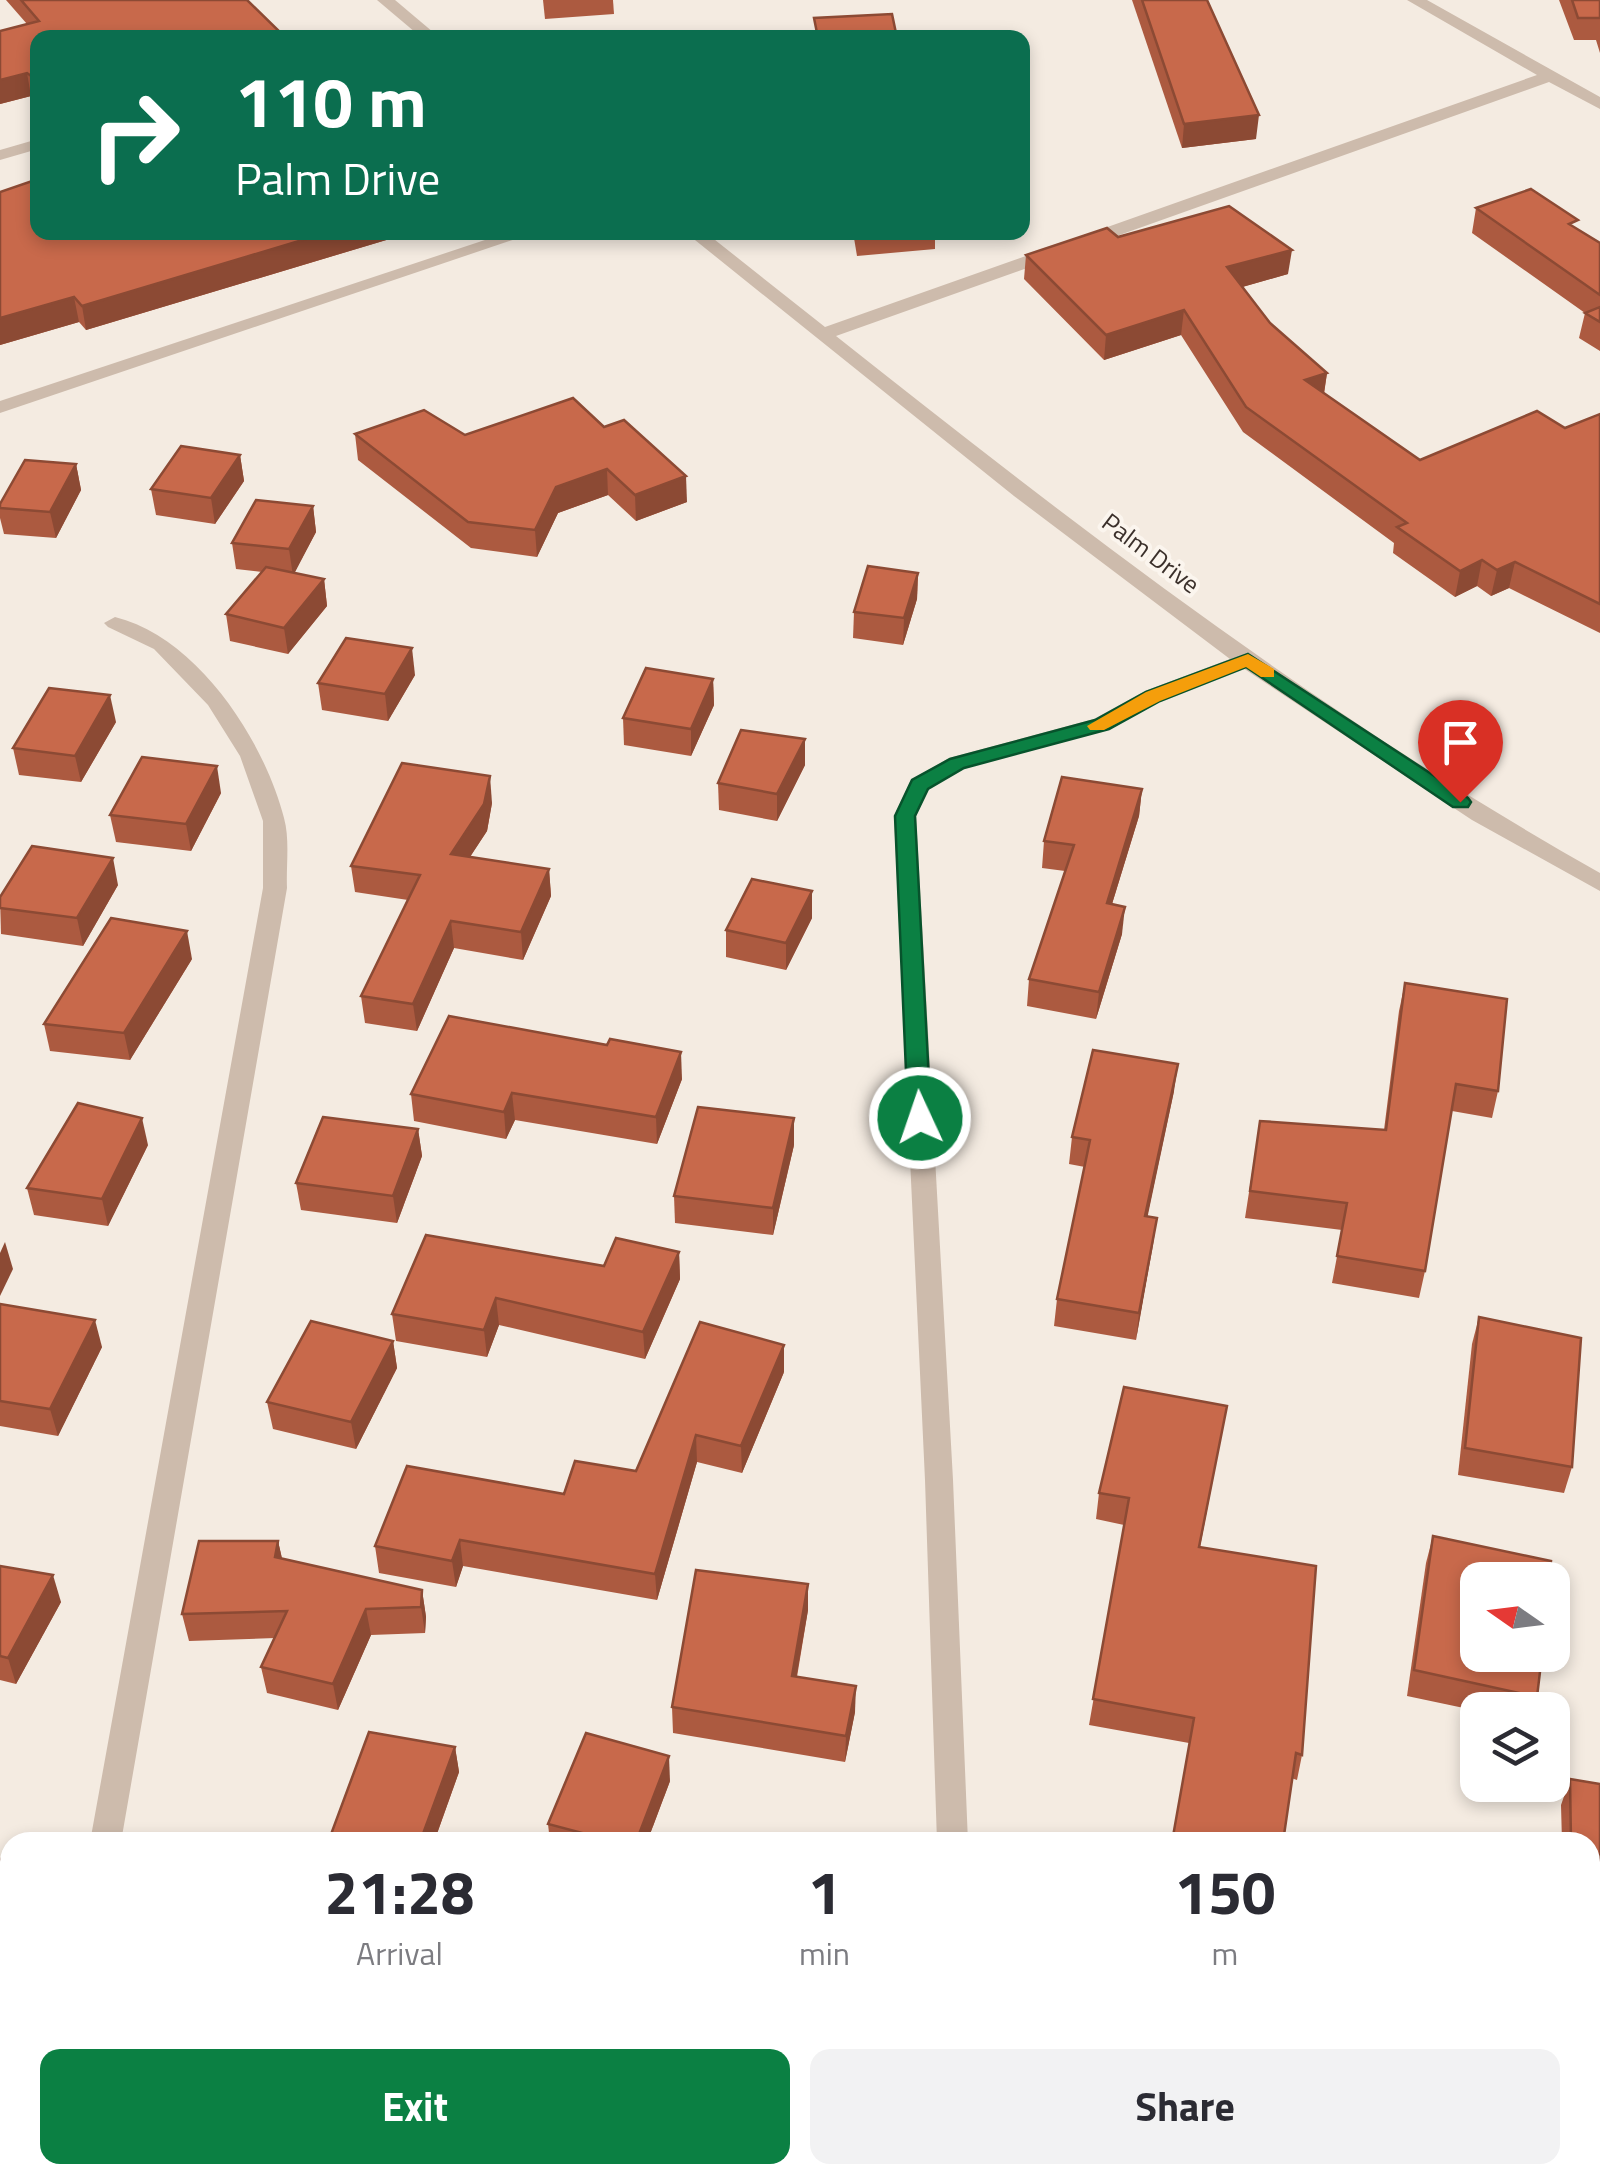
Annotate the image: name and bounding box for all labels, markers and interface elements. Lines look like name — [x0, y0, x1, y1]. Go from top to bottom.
text: 110 m — [235, 48, 427, 154]
icon: right — [70, 70, 200, 200]
text: Palm Drive — [235, 144, 440, 212]
street label: Palm Drive — [1094, 503, 1208, 603]
pin — [1418, 700, 1503, 803]
icon: arrive — [1433, 715, 1488, 770]
position arrow — [868, 1066, 972, 1170]
north arrow — [1460, 1562, 1570, 1672]
map controls — [1460, 1562, 1570, 1802]
button: layers — [1460, 1692, 1570, 1802]
text: 21:28 — [325, 1846, 474, 1937]
text: 1 — [808, 1846, 841, 1937]
text: 150 — [1175, 1846, 1275, 1937]
text: Arrival — [356, 1929, 443, 1977]
text: min — [799, 1929, 850, 1977]
text: m — [1212, 1929, 1238, 1977]
button: Exit — [40, 2049, 790, 2164]
button: Share — [810, 2049, 1560, 2164]

